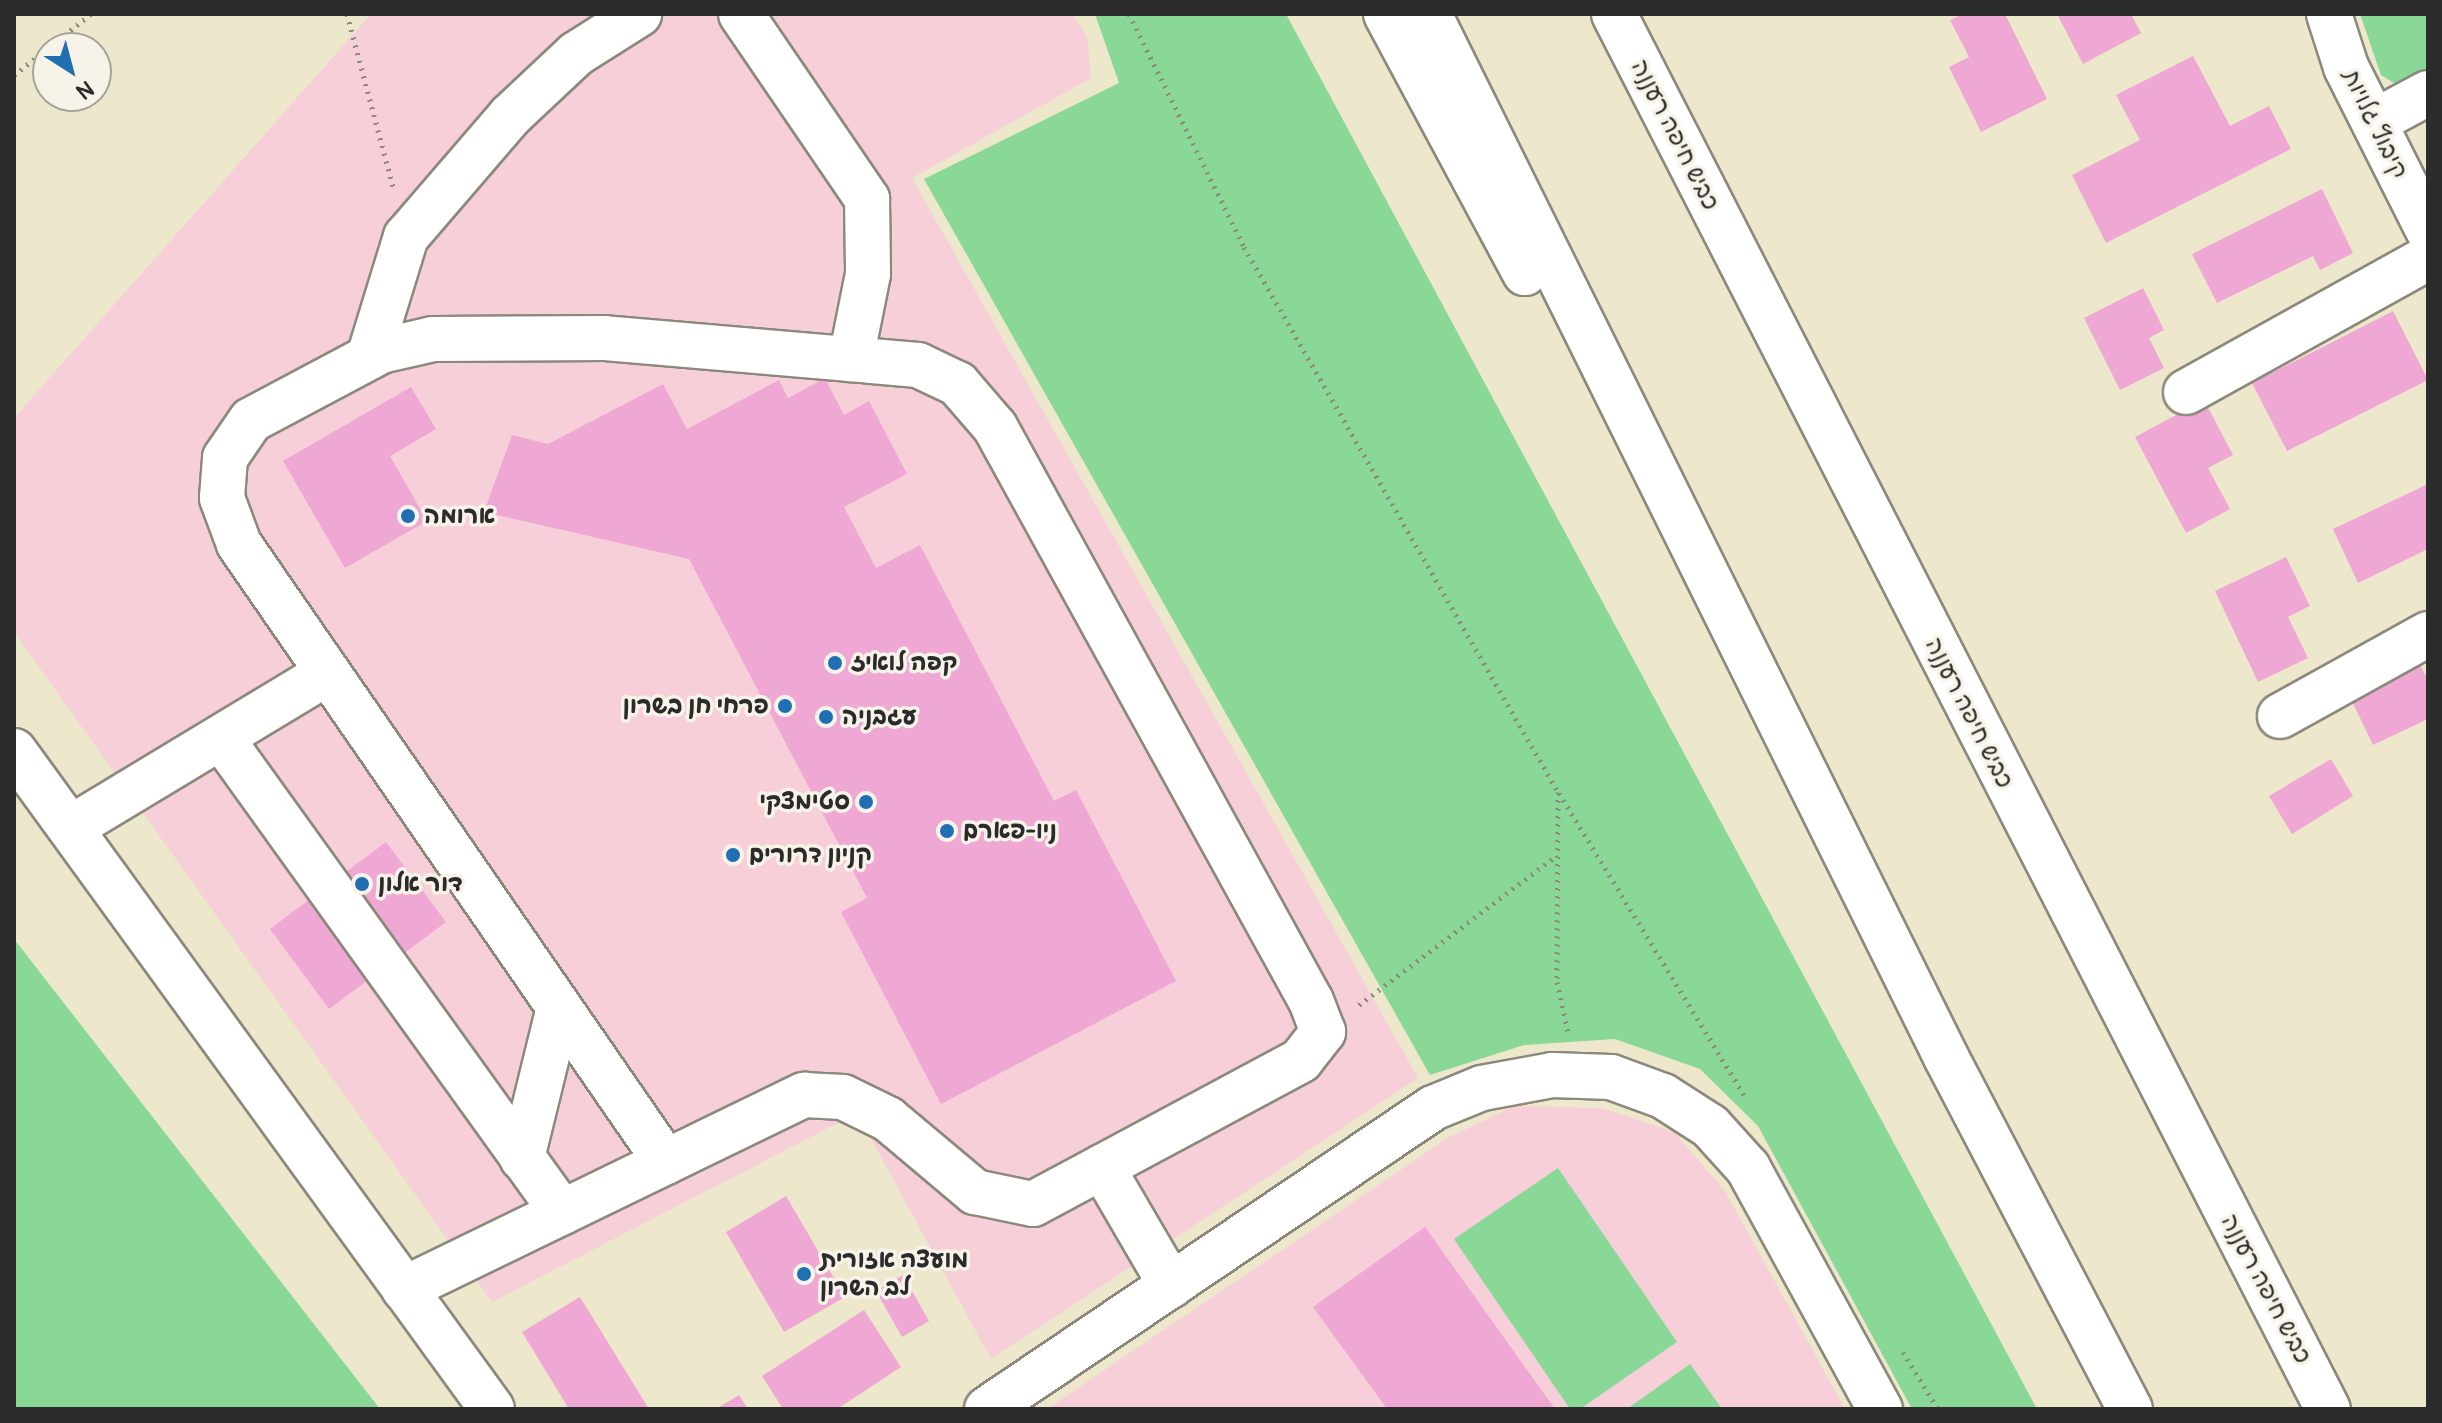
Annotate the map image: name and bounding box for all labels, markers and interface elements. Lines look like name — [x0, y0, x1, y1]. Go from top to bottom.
north arrow — [32, 32, 112, 112]
street label: כביש חיפה רעננה — [1625, 55, 1725, 215]
street label: קיבוץ גלויות — [2336, 65, 2414, 183]
text: N — [71, 74, 99, 105]
place label: ארומה — [424, 502, 495, 530]
marker: ארומה — [399, 507, 417, 525]
street label: כביש חיפה רעננה — [1919, 633, 2019, 793]
place label: קפה לואיז — [851, 649, 958, 677]
marker: קפה לואיז — [826, 654, 844, 672]
place label: פרחי חן בשרון — [623, 692, 769, 720]
marker: פרחי חן בשרון — [776, 697, 794, 715]
place label: עגבניה — [842, 703, 916, 731]
marker: עגבניה — [817, 708, 835, 726]
place label: סטימצקי — [759, 788, 850, 816]
marker: סטימצקי — [857, 793, 875, 811]
place label: ניו-פארם — [963, 817, 1057, 845]
marker: ניו-פארם — [938, 822, 956, 840]
place label: קניון דרורים — [749, 841, 872, 869]
marker: קניון דרורים — [724, 846, 742, 864]
place label: דור אלון — [378, 870, 463, 898]
marker: דור אלון — [353, 875, 371, 893]
street label: כביש חיפה רעננה — [2215, 1209, 2317, 1369]
place label: מועצה אזורית לב השרון — [820, 1246, 968, 1302]
marker: מועצה אזורית לב השרון — [795, 1265, 813, 1283]

